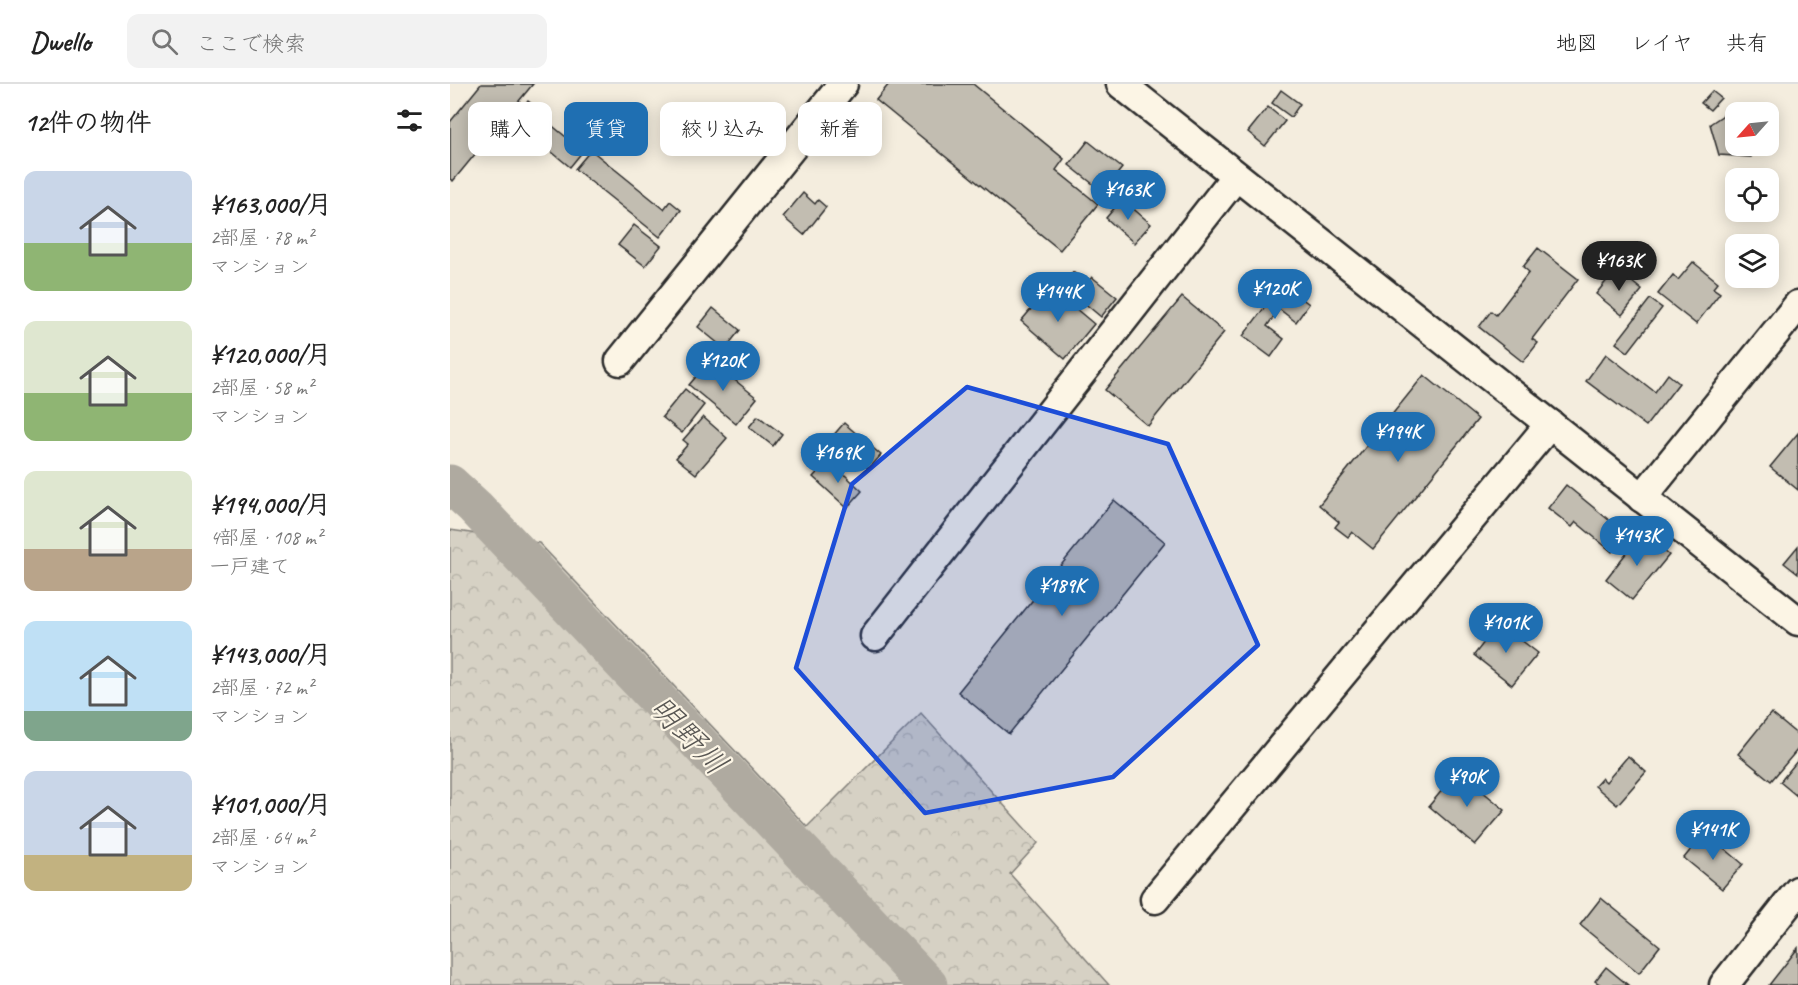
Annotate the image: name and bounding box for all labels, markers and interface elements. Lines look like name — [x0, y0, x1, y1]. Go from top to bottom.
search box — [127, 14, 547, 68]
text: Dwello — [30, 24, 91, 59]
icon: search — [148, 25, 181, 58]
text: ここで検索 — [196, 30, 306, 58]
text: 地図 — [1556, 30, 1598, 56]
text: レイヤ — [1631, 30, 1693, 56]
text: 共有 — [1726, 30, 1768, 56]
chip: 購入 — [468, 102, 552, 156]
chip: 賃貸 — [564, 102, 648, 156]
chip: 絞り込み — [660, 102, 786, 156]
chip: 新着 — [798, 102, 882, 156]
north arrow — [1725, 102, 1779, 156]
map controls — [1725, 102, 1779, 288]
icon: filters — [393, 104, 426, 137]
text: 12件の物件 — [24, 106, 151, 139]
button: locate — [1725, 168, 1779, 222]
pin: ¥163K — [1086, 170, 1170, 221]
text: ¥163K — [1105, 177, 1151, 202]
text: ¥163,000/月 — [210, 188, 332, 221]
icon: home — [72, 195, 144, 267]
text: 2部屋 · 78 m² — [210, 225, 313, 250]
button: layers — [1725, 234, 1779, 288]
pin: ¥163K — [1577, 241, 1661, 292]
text: ¥163K — [1596, 248, 1642, 273]
text: マンション — [210, 254, 309, 279]
pin: ¥120K — [1233, 269, 1317, 320]
pin: ¥144K — [1016, 272, 1100, 323]
text: ¥120K — [1252, 276, 1298, 301]
text: ¥144K — [1035, 279, 1081, 304]
text: ¥120,000/月 — [210, 338, 332, 371]
pin: ¥120K — [681, 341, 765, 392]
icon: home — [72, 345, 144, 417]
text: ¥120K — [700, 348, 746, 373]
text: 2部屋 · 58 m² — [210, 375, 313, 400]
text: マンション — [210, 404, 309, 429]
pin: ¥194K — [1356, 412, 1440, 463]
text: ¥194K — [1375, 419, 1421, 444]
pin: ¥169K — [796, 433, 880, 484]
text: ¥169K — [815, 440, 861, 465]
text: ¥194,000/月 — [210, 488, 331, 521]
icon: home — [72, 495, 144, 567]
pin: ¥143K — [1595, 516, 1679, 567]
text: ¥143K — [1614, 523, 1660, 548]
text: 4部屋 · 108 m² — [210, 525, 322, 550]
text: 一戸建て — [210, 554, 290, 579]
pin: ¥189K — [1020, 566, 1104, 617]
text: ¥189K — [1039, 573, 1085, 598]
pin: ¥101K — [1464, 603, 1548, 654]
text: ¥101K — [1483, 610, 1529, 635]
text: ¥143,000/月 — [210, 638, 332, 671]
icon: home — [72, 645, 144, 717]
text: 2部屋 · 72 m² — [210, 675, 313, 700]
water label: 明野川 — [641, 687, 737, 784]
text: マンション — [210, 704, 309, 729]
pin: ¥90K — [1431, 757, 1503, 808]
text: ¥90K — [1449, 764, 1485, 789]
text: ¥101,000/月 — [210, 788, 332, 821]
icon: home — [72, 795, 144, 867]
pin: ¥141K — [1671, 810, 1755, 861]
text: ¥141K — [1690, 817, 1736, 842]
text: 2部屋 · 64 m² — [210, 825, 313, 850]
text: マンション — [210, 854, 309, 879]

